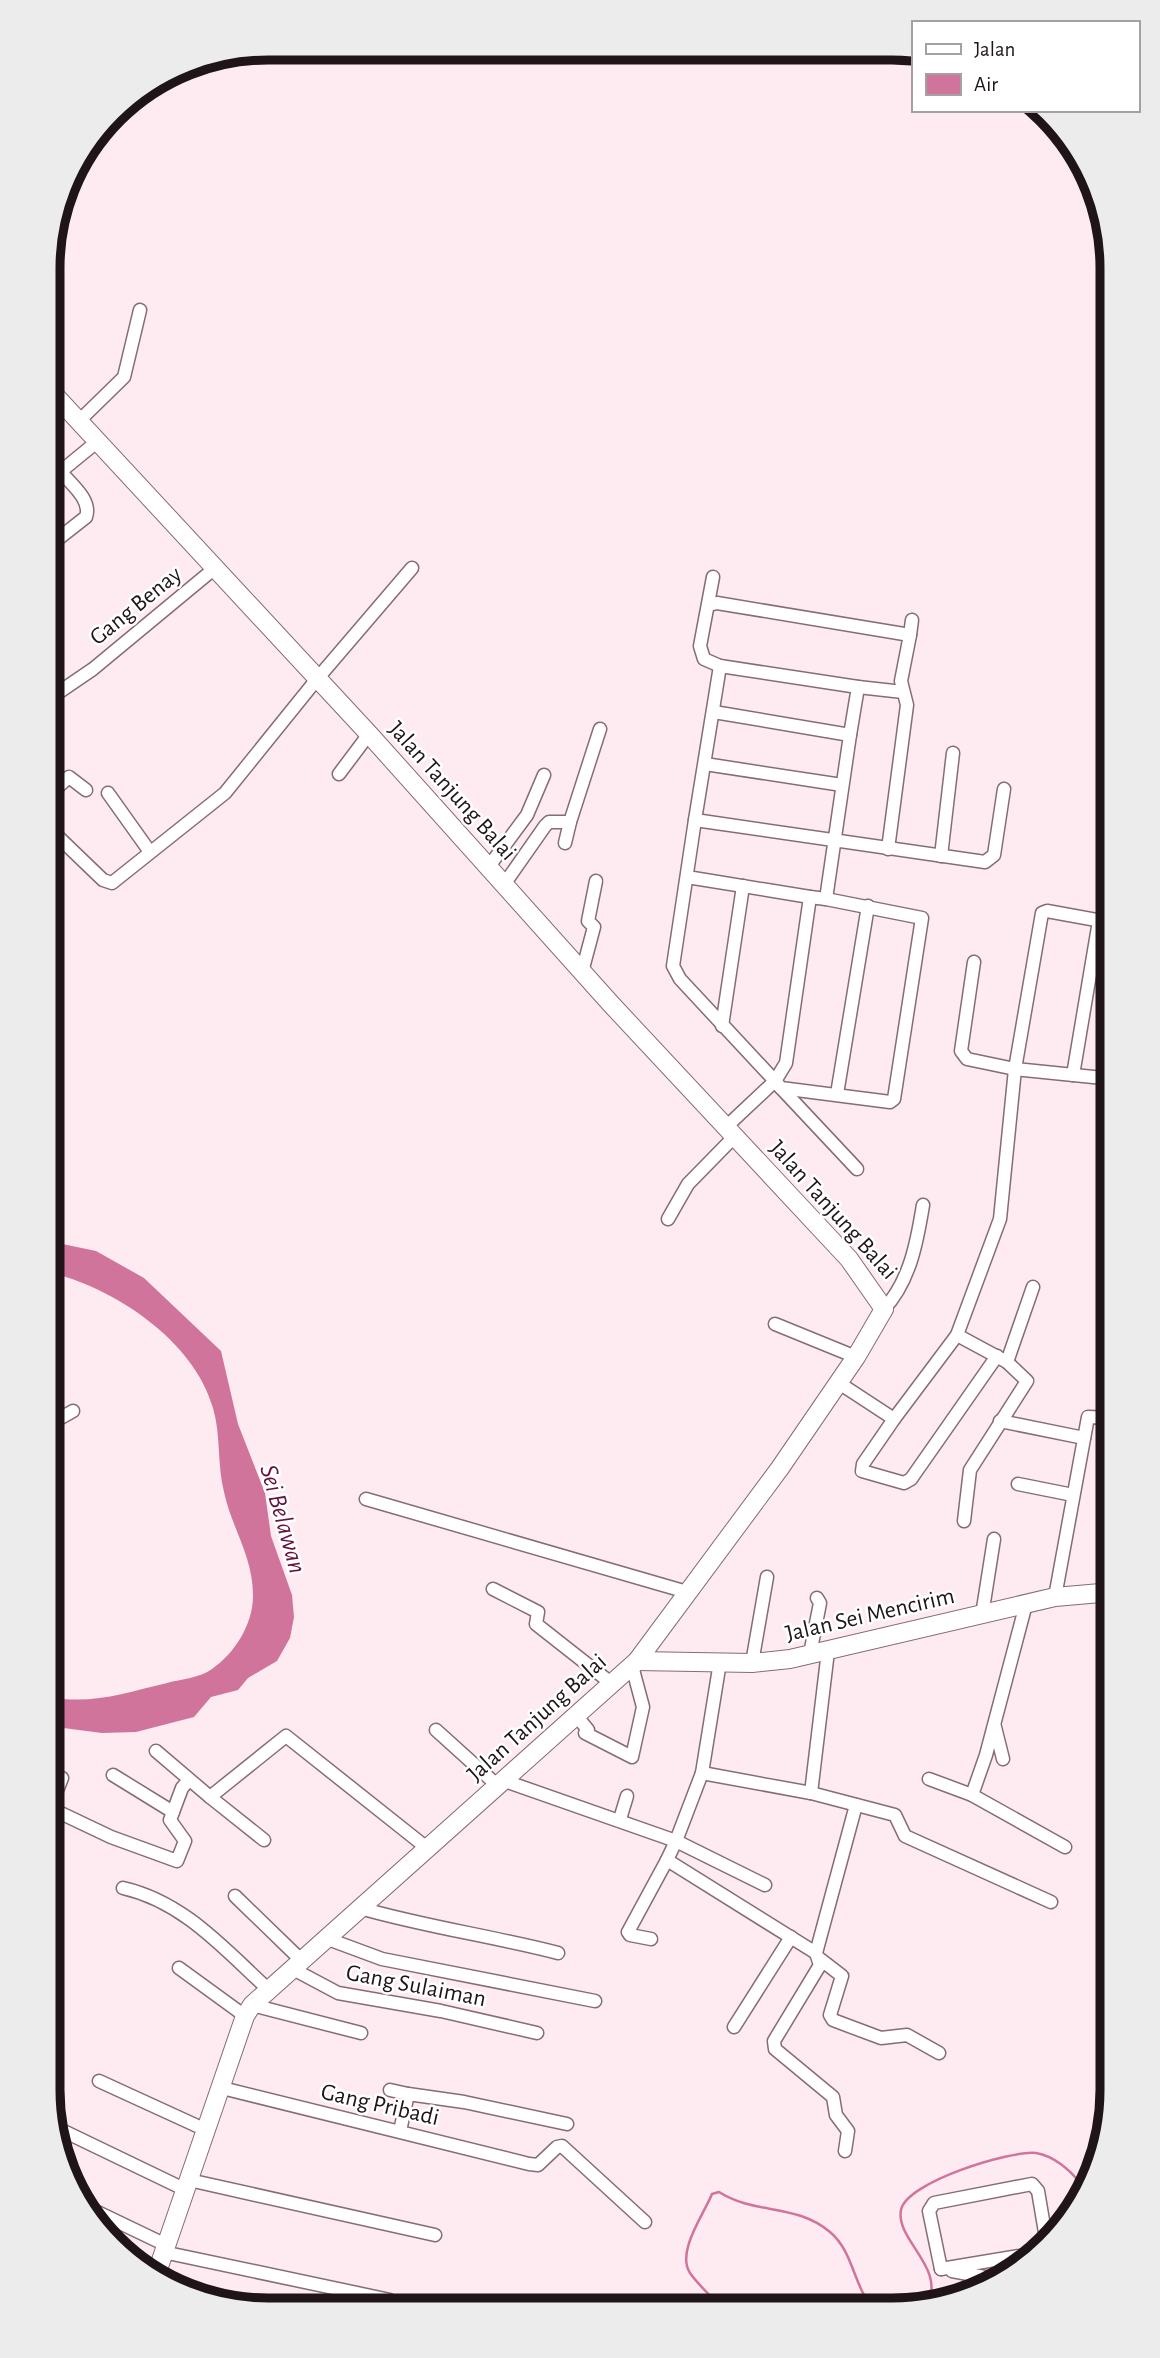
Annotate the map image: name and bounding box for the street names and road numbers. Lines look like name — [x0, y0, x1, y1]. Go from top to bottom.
street label: Gang Benay — [86, 562, 186, 650]
street label: Jalan Tanjung Balai — [384, 717, 520, 865]
street label: Jalan Tanjung Balai — [765, 1136, 901, 1284]
street label: Jalan Sei Mencirim — [783, 1584, 957, 1646]
street label: Jalan Tanjung Balai — [463, 1650, 611, 1786]
street label: Gang Sulaiman — [344, 1961, 488, 2011]
street label: Gang Pribadi — [319, 2080, 441, 2130]

